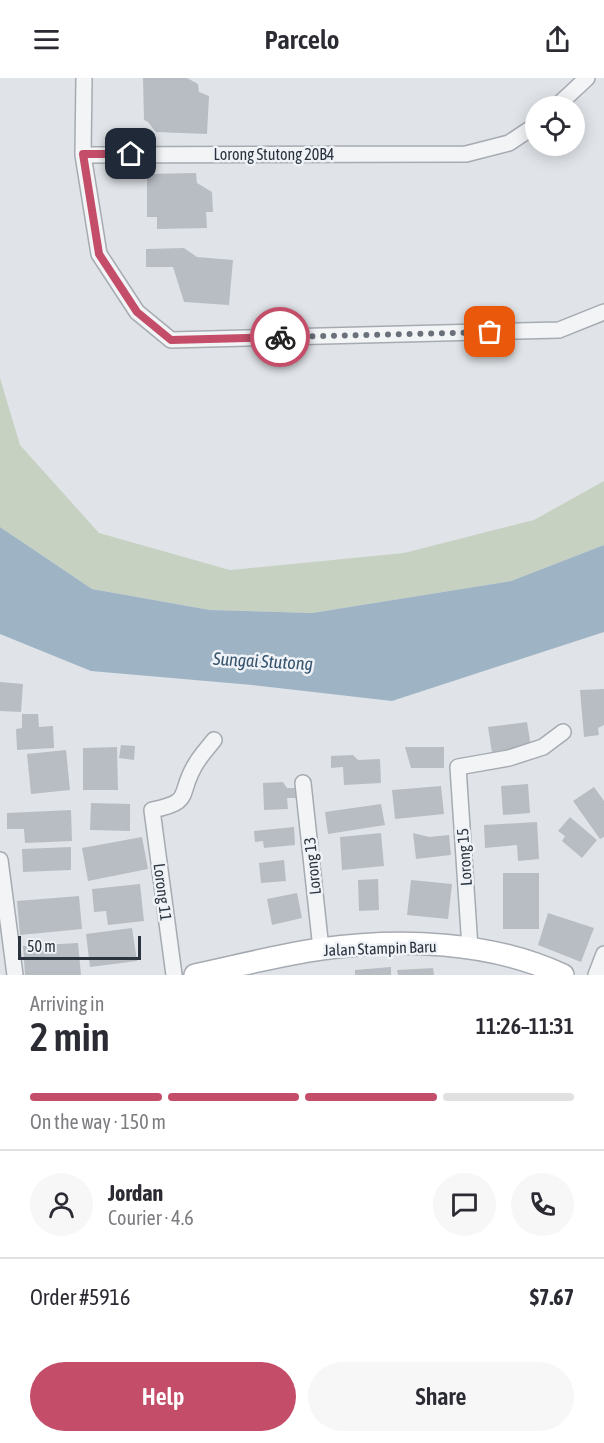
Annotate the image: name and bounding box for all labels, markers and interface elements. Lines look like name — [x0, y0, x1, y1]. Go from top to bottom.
icon: menu — [30, 23, 63, 56]
icon: share — [541, 23, 574, 56]
text: Parcelo — [264, 24, 340, 55]
map controls — [525, 96, 585, 156]
button: locate — [525, 96, 585, 156]
pin — [105, 128, 156, 179]
icon: home — [114, 137, 147, 170]
street label: Lorong Stutong 20B4 — [214, 145, 334, 164]
pin — [464, 306, 515, 357]
courier — [250, 307, 310, 367]
icon: bag — [473, 315, 506, 348]
icon: bike — [264, 321, 297, 354]
water label: Sungai Stutong — [211, 648, 314, 674]
street label: Lorong 15 — [453, 827, 476, 886]
street label: Lorong 13 — [300, 836, 325, 896]
street label: Lorong 11 — [150, 862, 175, 922]
scale bar — [18, 933, 141, 960]
text: 50 m — [27, 937, 56, 955]
street label: Jalan Stampin Baru — [323, 937, 437, 960]
text: Arriving in — [30, 992, 104, 1015]
text: 11:26–11:31 — [476, 1013, 574, 1039]
text: 2 min — [30, 1015, 110, 1059]
text: On the way · 150 m — [30, 1110, 166, 1133]
button: person — [30, 1173, 93, 1236]
button: chat — [433, 1173, 496, 1236]
button: phone — [511, 1173, 574, 1236]
text: Jordan — [108, 1180, 163, 1206]
text: Courier · 4.6 — [108, 1206, 194, 1229]
text: Order #5916 — [30, 1284, 130, 1310]
text: $7.67 — [530, 1284, 574, 1310]
button: Help — [30, 1362, 296, 1431]
button: Share — [308, 1362, 574, 1431]

